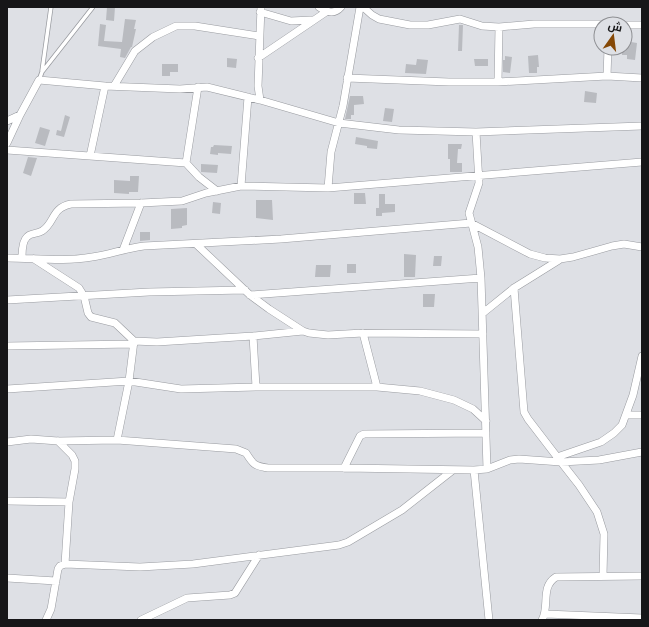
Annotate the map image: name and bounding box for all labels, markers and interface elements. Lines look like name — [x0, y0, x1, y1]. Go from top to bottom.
north arrow — [593, 16, 633, 56]
text: ش — [607, 18, 624, 35]

